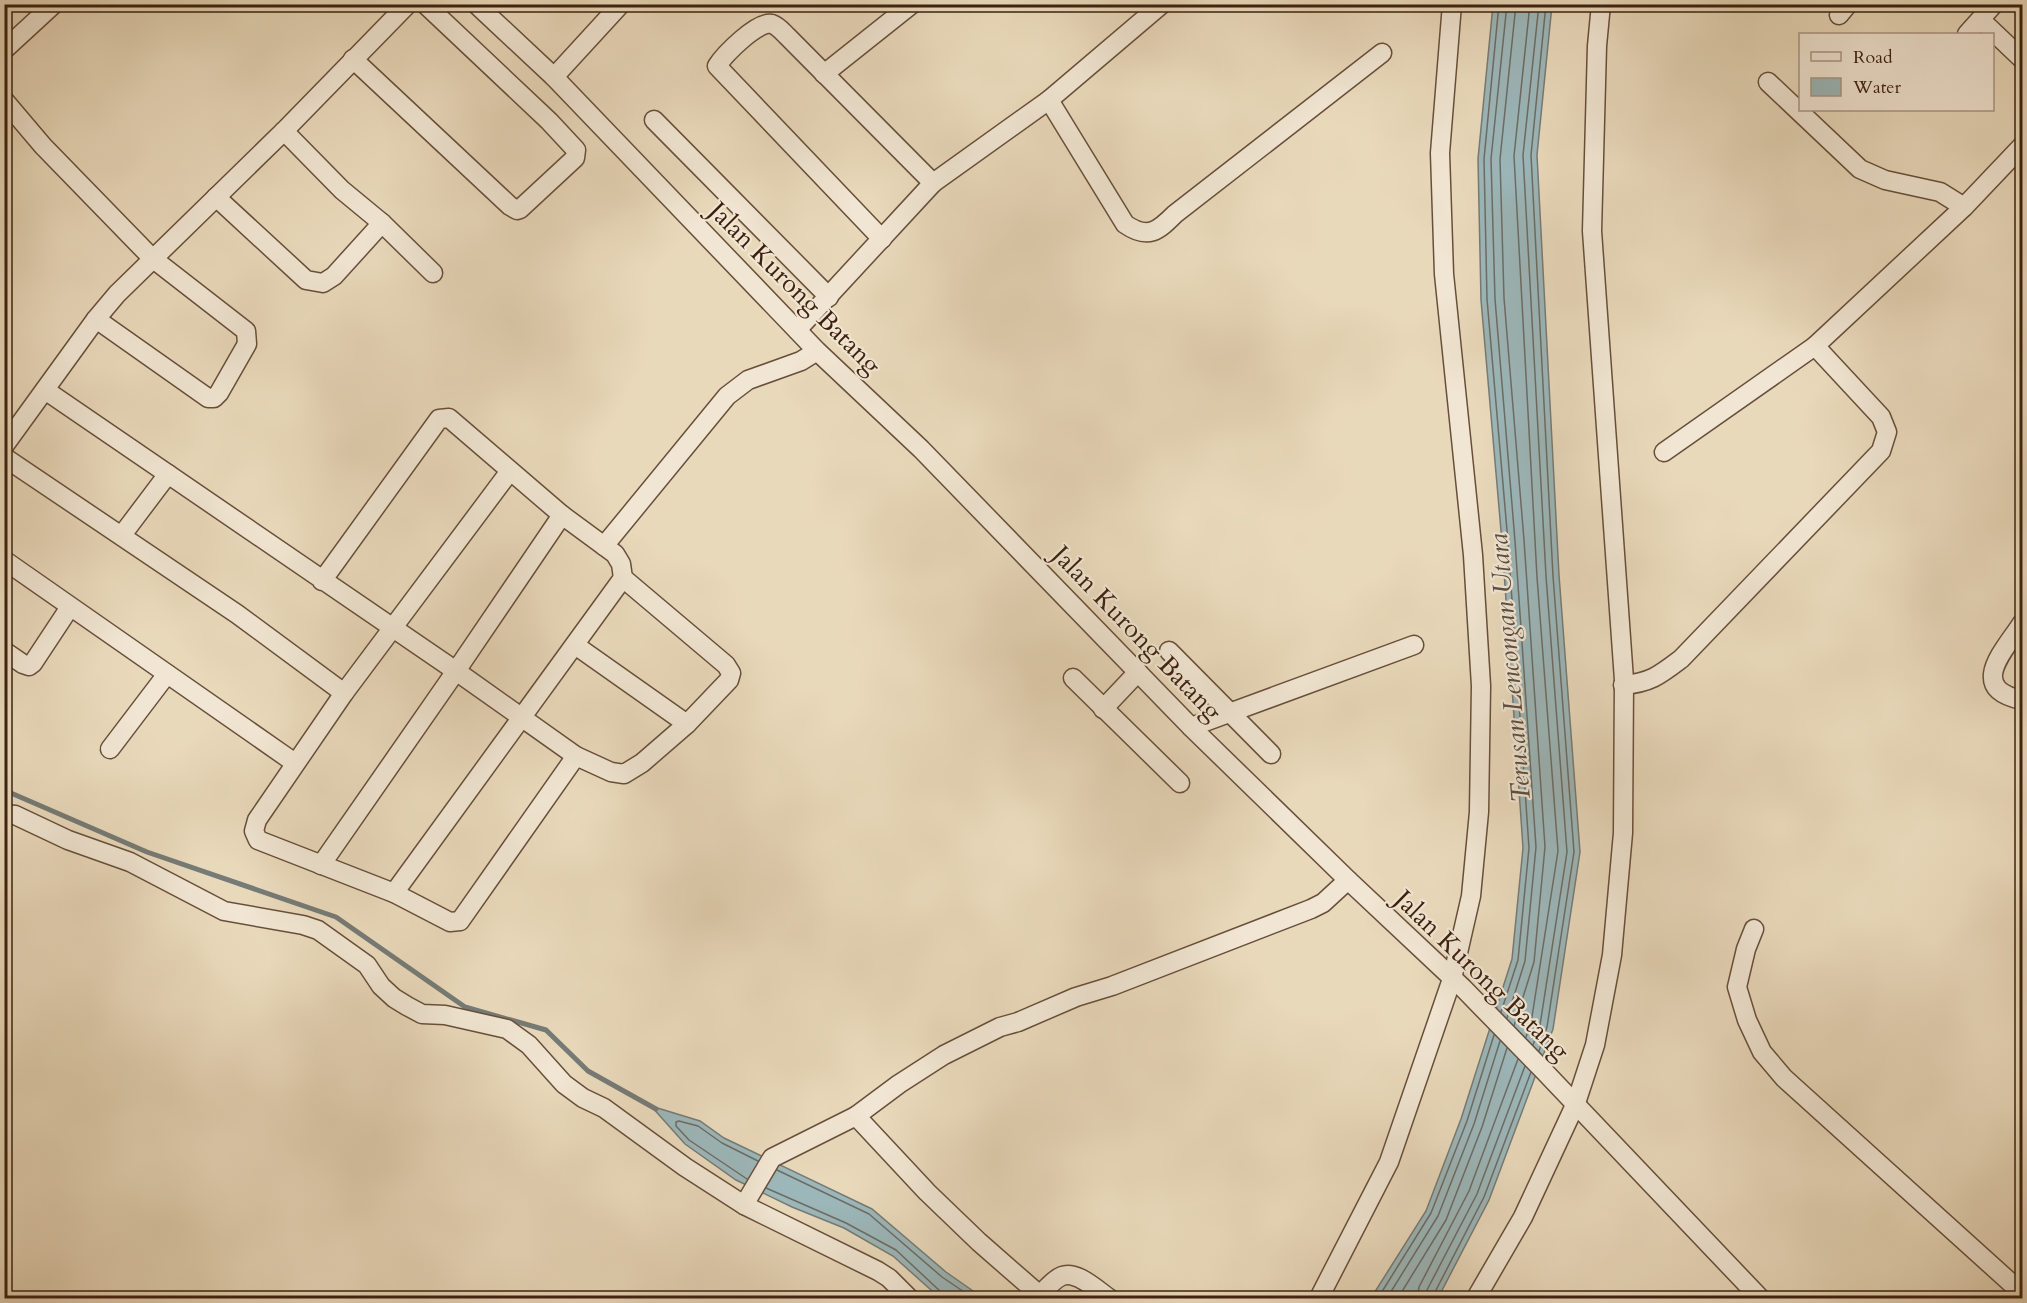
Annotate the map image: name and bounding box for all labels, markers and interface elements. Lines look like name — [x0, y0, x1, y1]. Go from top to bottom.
legend — [1799, 33, 1994, 111]
text: Road — [1853, 45, 1893, 70]
text: Water — [1852, 75, 1902, 100]
street label: Jalan Kurong Batang — [698, 191, 889, 382]
water label: Terusan Lencongan Utara — [1480, 532, 1540, 804]
street label: Jalan Kurong Batang — [1041, 535, 1230, 728]
street label: Jalan Kurong Batang — [1384, 879, 1577, 1068]

